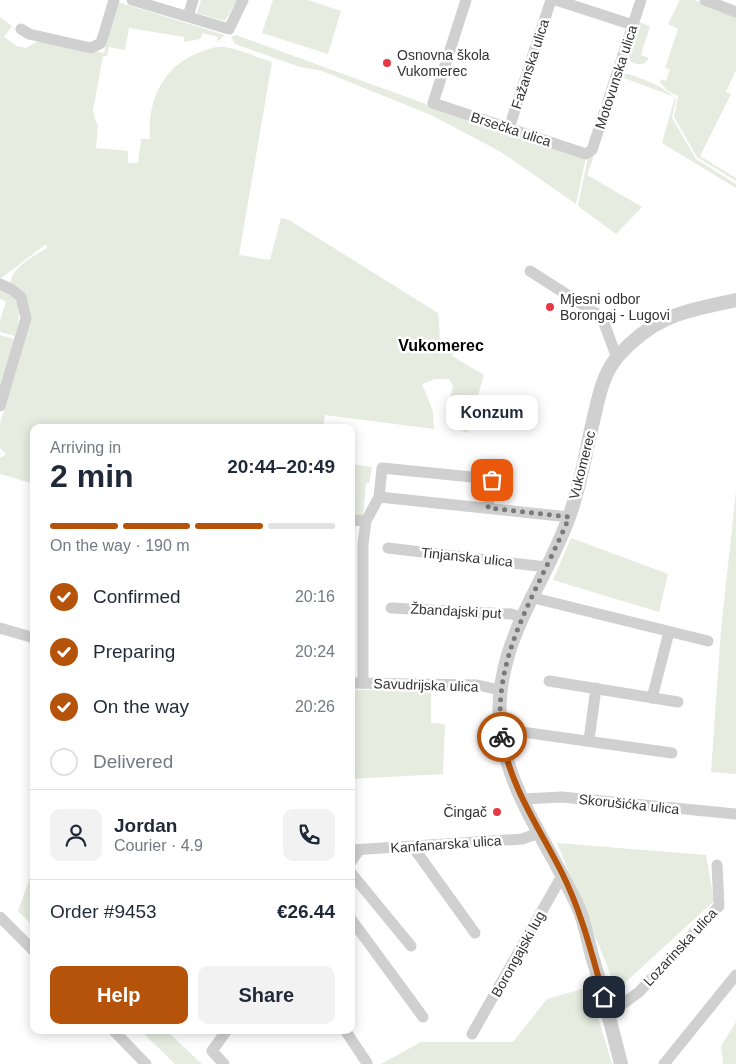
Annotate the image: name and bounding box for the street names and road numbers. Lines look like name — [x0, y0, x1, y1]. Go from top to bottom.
street label: Fažanska ulica — [508, 17, 552, 111]
street label: Motovunska ulica — [592, 23, 640, 131]
street label: Brsečka ulica — [469, 109, 553, 150]
street label: Vukomerec — [566, 429, 598, 501]
street label: Tinjanska ulica — [420, 544, 514, 570]
street label: Žbandajski put — [410, 601, 502, 621]
street label: Savudrijska ulica — [373, 675, 479, 695]
street label: Skorušićka ulica — [578, 791, 680, 817]
street label: Kanfanarska ulica — [390, 832, 502, 856]
street label: Lozarinska ulica — [640, 905, 720, 989]
street label: Borongajski lug — [488, 908, 548, 1000]

